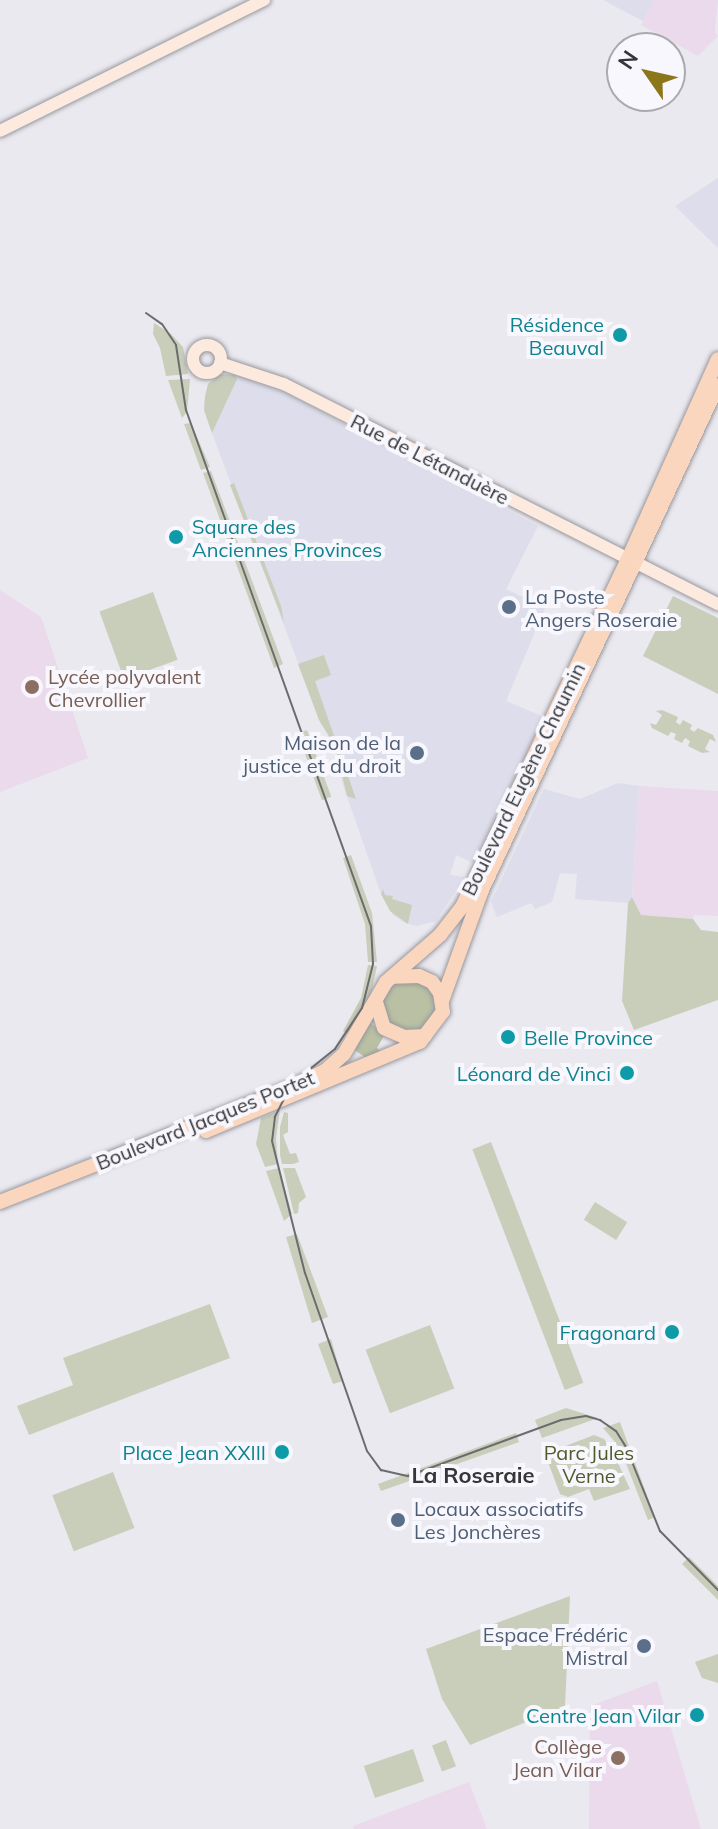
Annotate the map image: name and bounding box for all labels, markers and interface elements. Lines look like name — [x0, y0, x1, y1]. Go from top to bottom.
north arrow — [606, 32, 686, 112]
text: N — [612, 45, 644, 74]
place label: Résidence Beauval — [510, 312, 604, 359]
marker: Résidence Beauval — [611, 326, 629, 344]
street label: Rue de Létanduère — [347, 409, 513, 509]
place label: Square des Anciennes Provinces — [192, 514, 382, 561]
marker: Square des Anciennes Provinces — [167, 528, 185, 546]
place label: La Poste Angers Roseraie — [525, 584, 677, 631]
marker: La Poste Angers Roseraie — [500, 598, 518, 616]
street label: Boulevard Eugène Chaumin — [456, 659, 590, 899]
place label: Lycée polyvalent Chevrollier — [48, 664, 201, 711]
marker: Lycée polyvalent Chevrollier — [23, 678, 41, 696]
place label: Maison de la justice et du droit — [243, 730, 401, 777]
marker: Maison de la justice et du droit — [408, 744, 426, 762]
place label: Belle Province — [524, 1025, 653, 1049]
marker: Belle Province — [499, 1028, 517, 1046]
place label: Léonard de Vinci — [457, 1061, 611, 1085]
marker: Léonard de Vinci — [618, 1064, 636, 1082]
street label: Boulevard Jacques Portet — [92, 1065, 318, 1175]
place label: Fragonard — [559, 1320, 656, 1344]
marker: Fragonard — [663, 1323, 681, 1341]
place label: Place Jean XXIII — [122, 1440, 266, 1464]
park label: Parc Jules Verne — [544, 1440, 634, 1487]
marker: Place Jean XXIII — [273, 1443, 291, 1461]
district label: La Roseraie — [411, 1463, 535, 1489]
place label: Locaux associatifs Les Jonchères — [414, 1496, 584, 1543]
marker: Locaux associatifs Les Jonchères — [389, 1511, 407, 1529]
place label: Espace Frédéric Mistral — [483, 1622, 628, 1669]
marker: Espace Frédéric Mistral — [635, 1637, 653, 1655]
place label: Centre Jean Vilar — [526, 1703, 681, 1727]
marker: Centre Jean Vilar — [688, 1706, 706, 1724]
place label: Collège Jean Vilar — [513, 1734, 602, 1781]
marker: Collège Jean Vilar — [609, 1749, 627, 1767]

